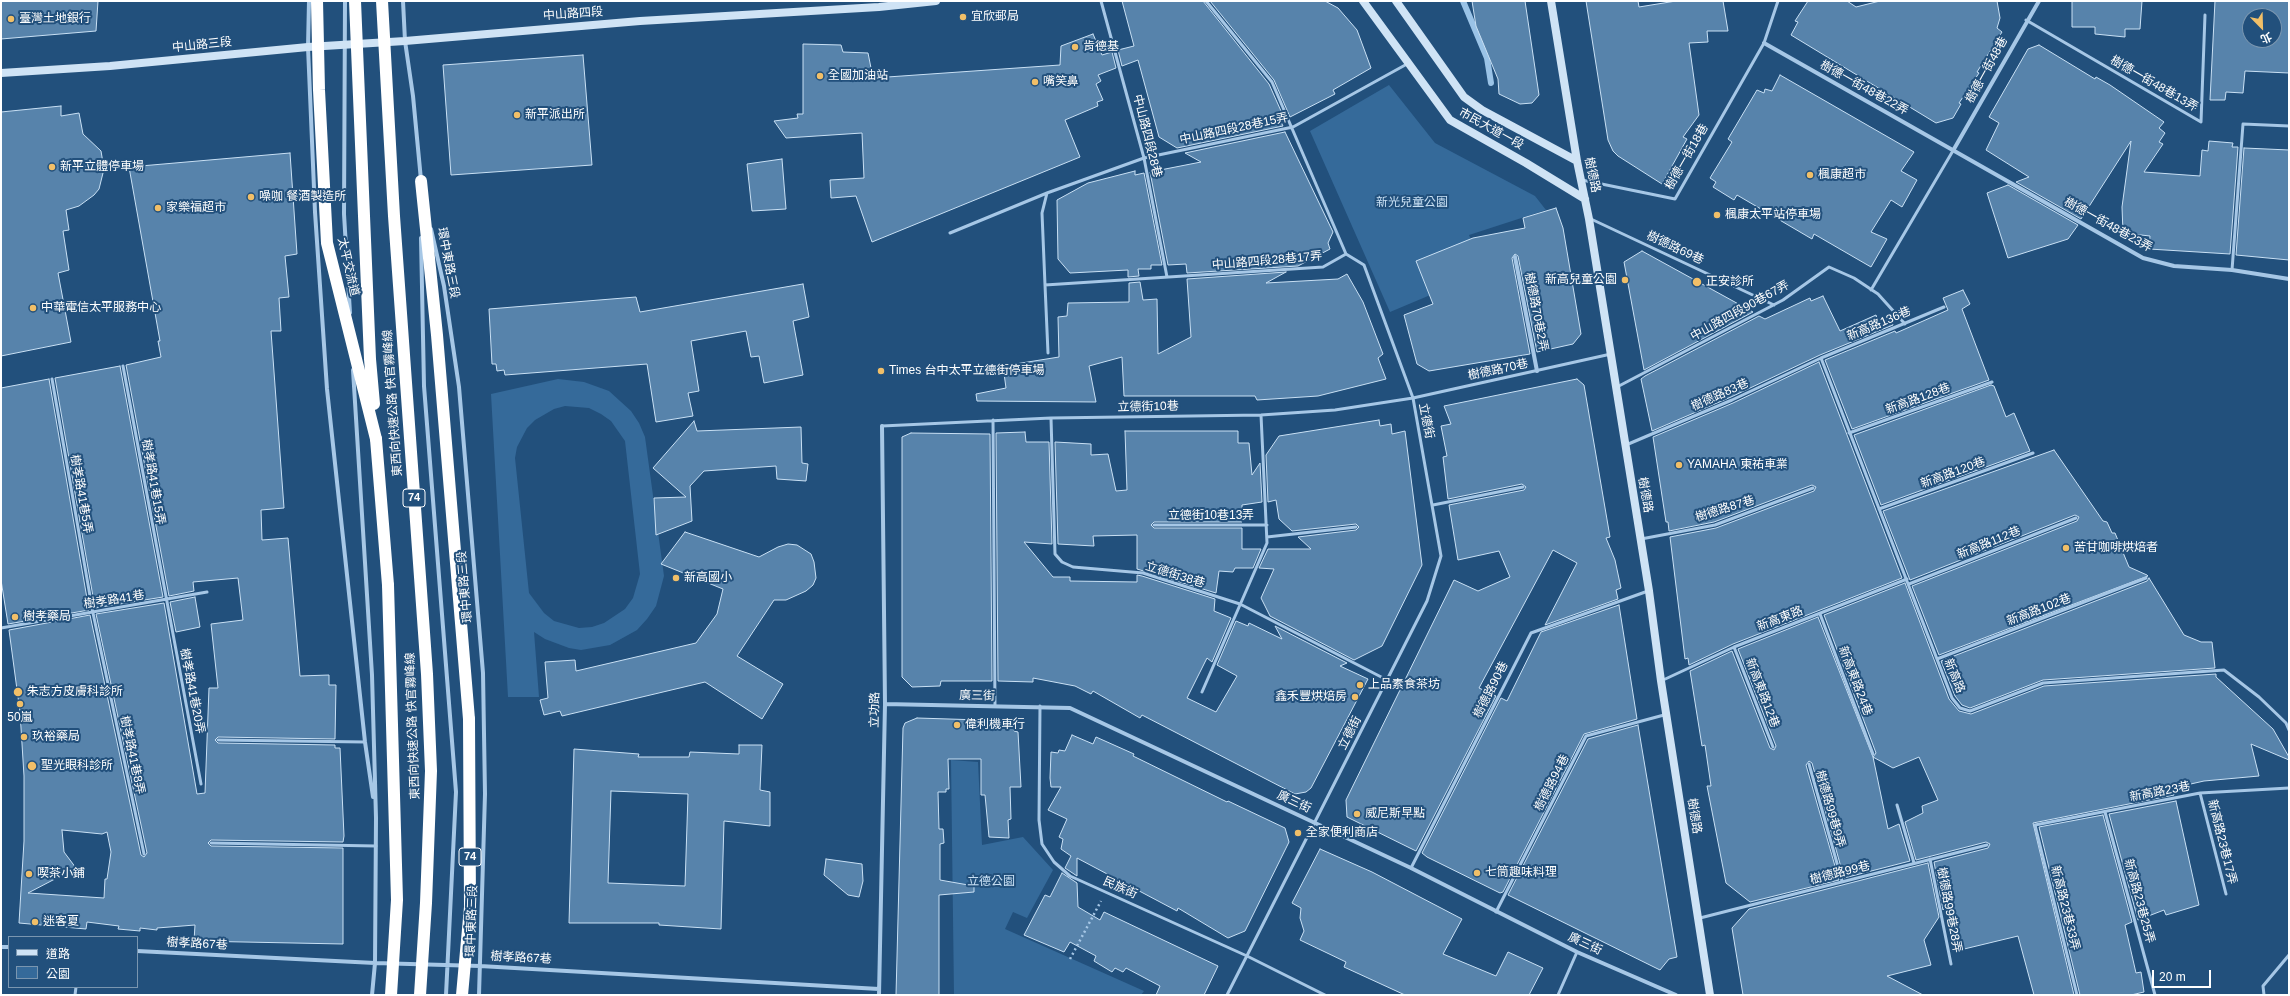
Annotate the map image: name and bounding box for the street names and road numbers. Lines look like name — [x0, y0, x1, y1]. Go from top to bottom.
street label: 中山路四段 — [543, 5, 603, 23]
street label: 樹德一街48巷 — [1963, 34, 2011, 106]
street label: 中山路三段 — [171, 35, 233, 55]
street label: 樹德一街48巷13弄 — [2108, 53, 2200, 115]
street label: 樹德一街48巷22弄 — [1817, 58, 1911, 118]
street label: 中山路四段28巷 — [1130, 93, 1164, 179]
street label: 市民大道一段 — [1456, 105, 1526, 153]
street label: 中山路四段28巷15弄 — [1178, 110, 1290, 148]
street label: 樹德一街18巷 — [1662, 122, 1712, 192]
street label: 樹德路 — [1581, 156, 1603, 194]
street label: 樹德一街48巷23弄 — [2061, 195, 2155, 255]
street label: 環中東路三段 — [434, 226, 462, 300]
street label: 樹德路69巷 — [1644, 229, 1706, 267]
street label: 太平交流道 — [334, 236, 362, 298]
street label: 中山路四段28巷17弄 — [1211, 249, 1323, 273]
street label: 樹德路70巷2弄 — [1521, 271, 1551, 353]
street label: 中山路四段90巷67弄 — [1688, 278, 1792, 344]
street label: 新高路136巷 — [1845, 304, 1913, 344]
street label: 東西向快速公路 快官霧峰線 — [381, 329, 405, 477]
street label: 樹德路70巷 — [1466, 357, 1530, 383]
street label: 樹德路83巷 — [1689, 376, 1751, 414]
street label: 新高路128巷 — [1884, 381, 1952, 417]
street label: 立德街10巷 — [1117, 399, 1179, 415]
street label: 立德街 — [1415, 402, 1437, 440]
street label: 樹孝路41巷15弄 — [138, 438, 168, 526]
street label: 樹孝路41巷5弄 — [67, 453, 95, 535]
street label: 新高路120巷 — [1919, 455, 1987, 491]
street label: 樹德路 — [1635, 476, 1655, 514]
road number: 74 — [403, 489, 425, 507]
street label: 樹德路87巷 — [1694, 493, 1756, 525]
street label: 立德街10巷13弄 — [1168, 509, 1254, 523]
street label: 新高路112巷 — [1955, 524, 2023, 562]
street label: 環中東路三段 — [455, 551, 475, 623]
street label: 立德街38巷 — [1144, 559, 1206, 591]
street label: 樹孝路41巷 — [83, 588, 145, 612]
street label: 新高路102巷 — [2005, 591, 2073, 629]
street label: 新高東路 — [1755, 604, 1805, 634]
street label: 新高東路24巷 — [1835, 644, 1875, 718]
street label: 樹孝路41巷20弄 — [177, 647, 207, 735]
street label: 東西向快速公路 快官霧峰線 — [403, 652, 423, 800]
street label: 新高東路12巷 — [1742, 656, 1782, 730]
street label: 新高路 — [1941, 657, 1967, 695]
street label: 樹德路90巷 — [1471, 659, 1511, 721]
street label: 廣三街 — [959, 688, 995, 704]
street label: 立功路 — [867, 692, 883, 728]
street label: 樹孝路41巷8弄 — [117, 714, 147, 796]
street label: 立德街 — [1335, 714, 1365, 752]
street label: 樹德路94巷 — [1532, 752, 1572, 814]
street label: 樹德路99巷9弄 — [1812, 769, 1848, 849]
street label: 新高路23巷 — [2129, 779, 2191, 805]
street label: 廣三街 — [1275, 788, 1313, 816]
street label: 樹德路 — [1684, 797, 1704, 835]
street label: 新高路23巷17弄 — [2205, 798, 2239, 886]
road number: 74 — [459, 848, 481, 866]
street label: 新高路23巷25弄 — [2121, 857, 2157, 945]
street label: 樹德路99巷 — [1808, 859, 1872, 887]
street label: 新高路23巷33弄 — [2048, 864, 2082, 952]
street label: 樹德路99巷28弄 — [1934, 866, 1964, 954]
street label: 民族街 — [1101, 874, 1139, 902]
street label: 環中東路三段 — [464, 885, 480, 957]
street label: 廣三街 — [1566, 930, 1604, 958]
street label: 樹孝路67巷 — [166, 935, 228, 953]
street label: 樹孝路67巷 — [490, 949, 552, 967]

